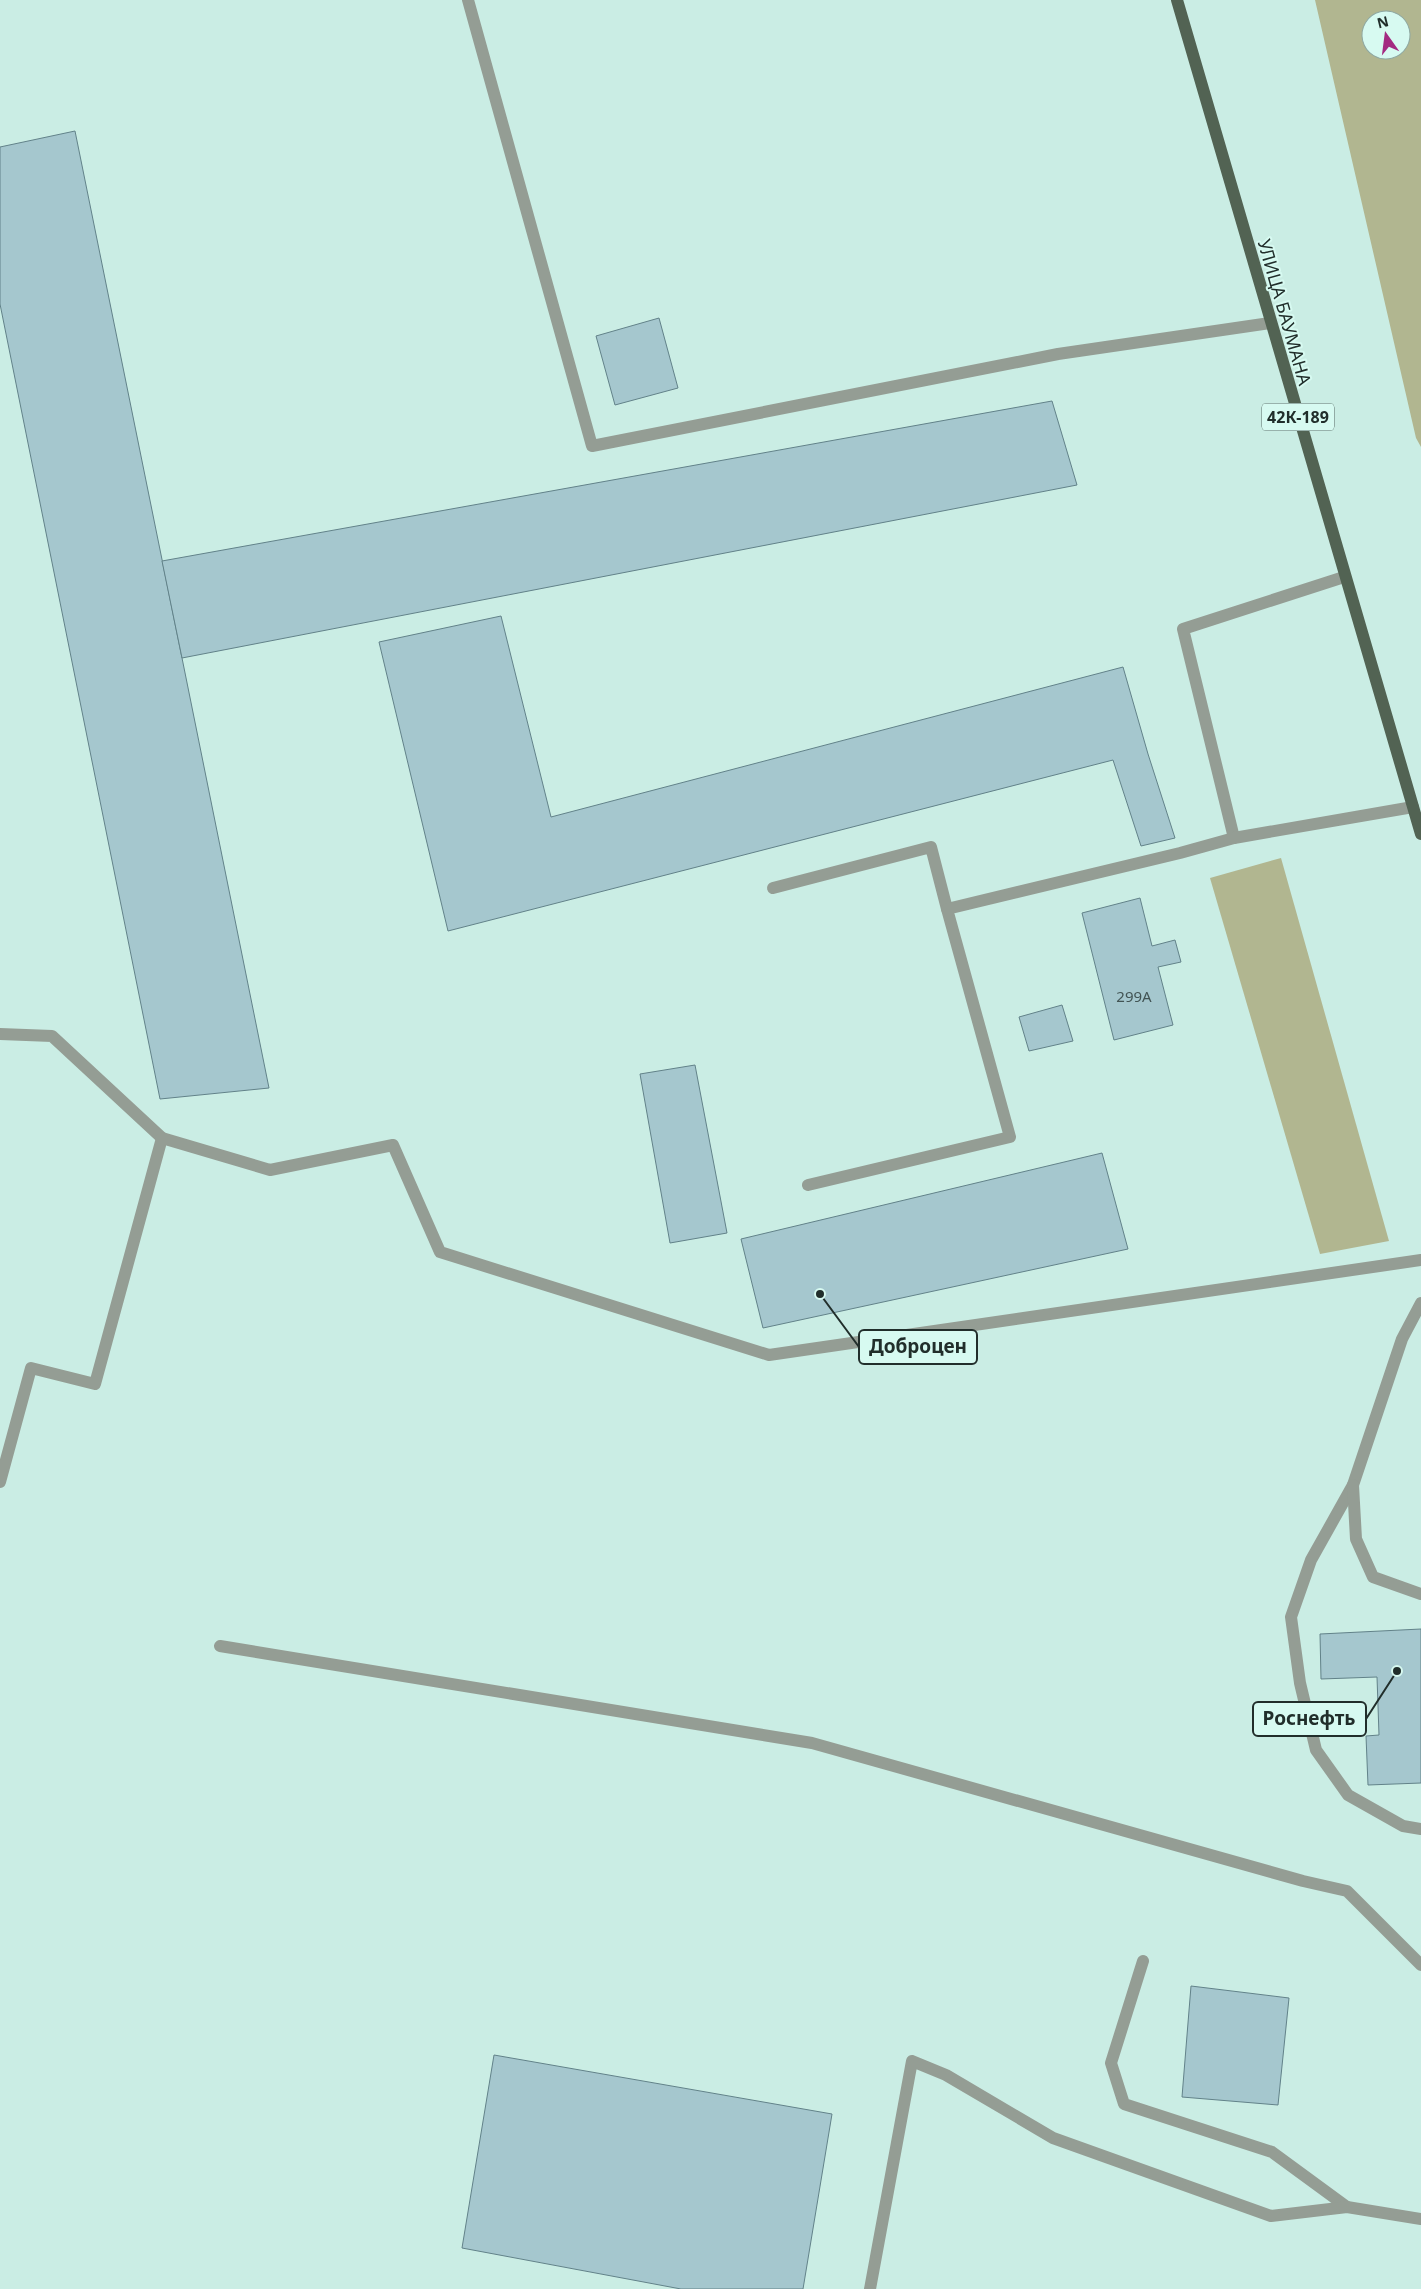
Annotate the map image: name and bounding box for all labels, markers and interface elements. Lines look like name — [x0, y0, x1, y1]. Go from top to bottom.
north arrow — [1361, 10, 1411, 60]
text: N — [1375, 11, 1391, 32]
street label: УЛИЦА БАУМАНА — [1253, 236, 1317, 388]
road number: 42К-189 — [1262, 404, 1334, 431]
house number: 299А — [1116, 986, 1152, 1006]
callout: Доброцен — [859, 1330, 977, 1364]
text: Доброцен — [869, 1333, 967, 1359]
callout: Роснефть — [1253, 1702, 1366, 1736]
text: Роснефть — [1263, 1705, 1356, 1731]

